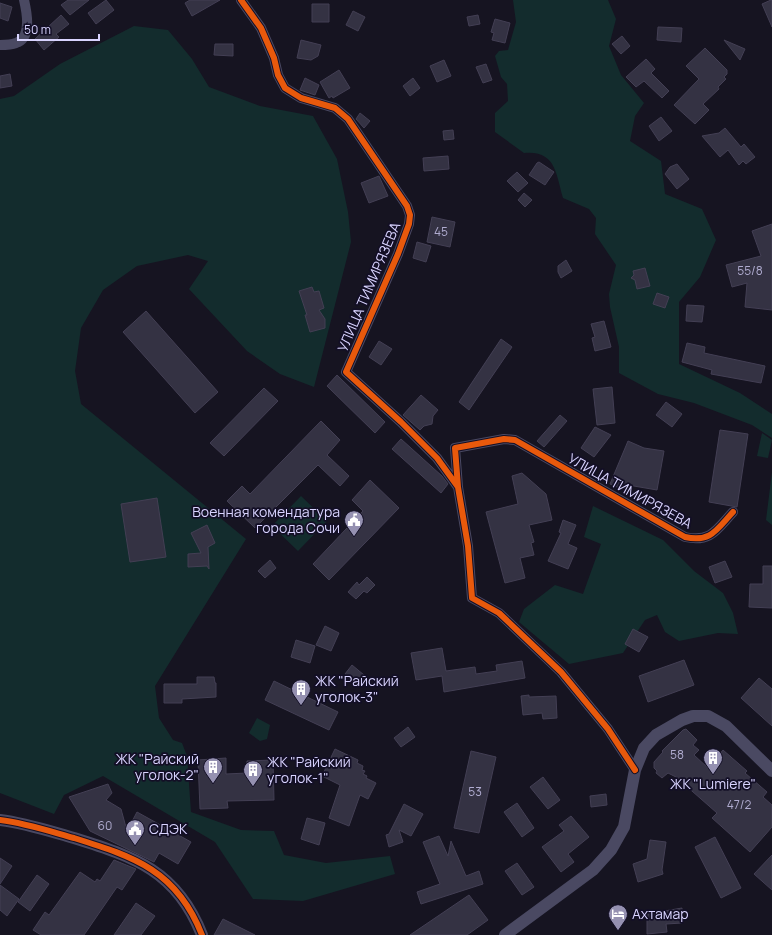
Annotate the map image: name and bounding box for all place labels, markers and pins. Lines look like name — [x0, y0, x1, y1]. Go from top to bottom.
place label: Военная комендатура города Сочи — [192, 502, 340, 537]
public building icon: Военная комендатура города Сочи — [343, 509, 365, 537]
place label: ЖК "Райский уголок-3" — [315, 671, 399, 706]
building icon: ЖК "Райский уголок-3" — [290, 678, 312, 706]
building icon: ЖК "Lumiere" — [702, 747, 724, 775]
place label: ЖК "Райский уголок-2" — [115, 749, 199, 784]
place label: ЖК "Райский уголок-1" — [267, 752, 351, 787]
building icon: ЖК "Райский уголок-2" — [202, 756, 224, 784]
building icon: ЖК "Райский уголок-1" — [242, 759, 264, 787]
place label: ЖК "Lumiere" — [670, 774, 756, 793]
public building icon: СДЭК — [124, 818, 146, 846]
place label: СДЭК — [149, 819, 188, 838]
hotel icon: Ахтамар — [607, 903, 629, 931]
place label: Ахтамар — [632, 904, 689, 923]

